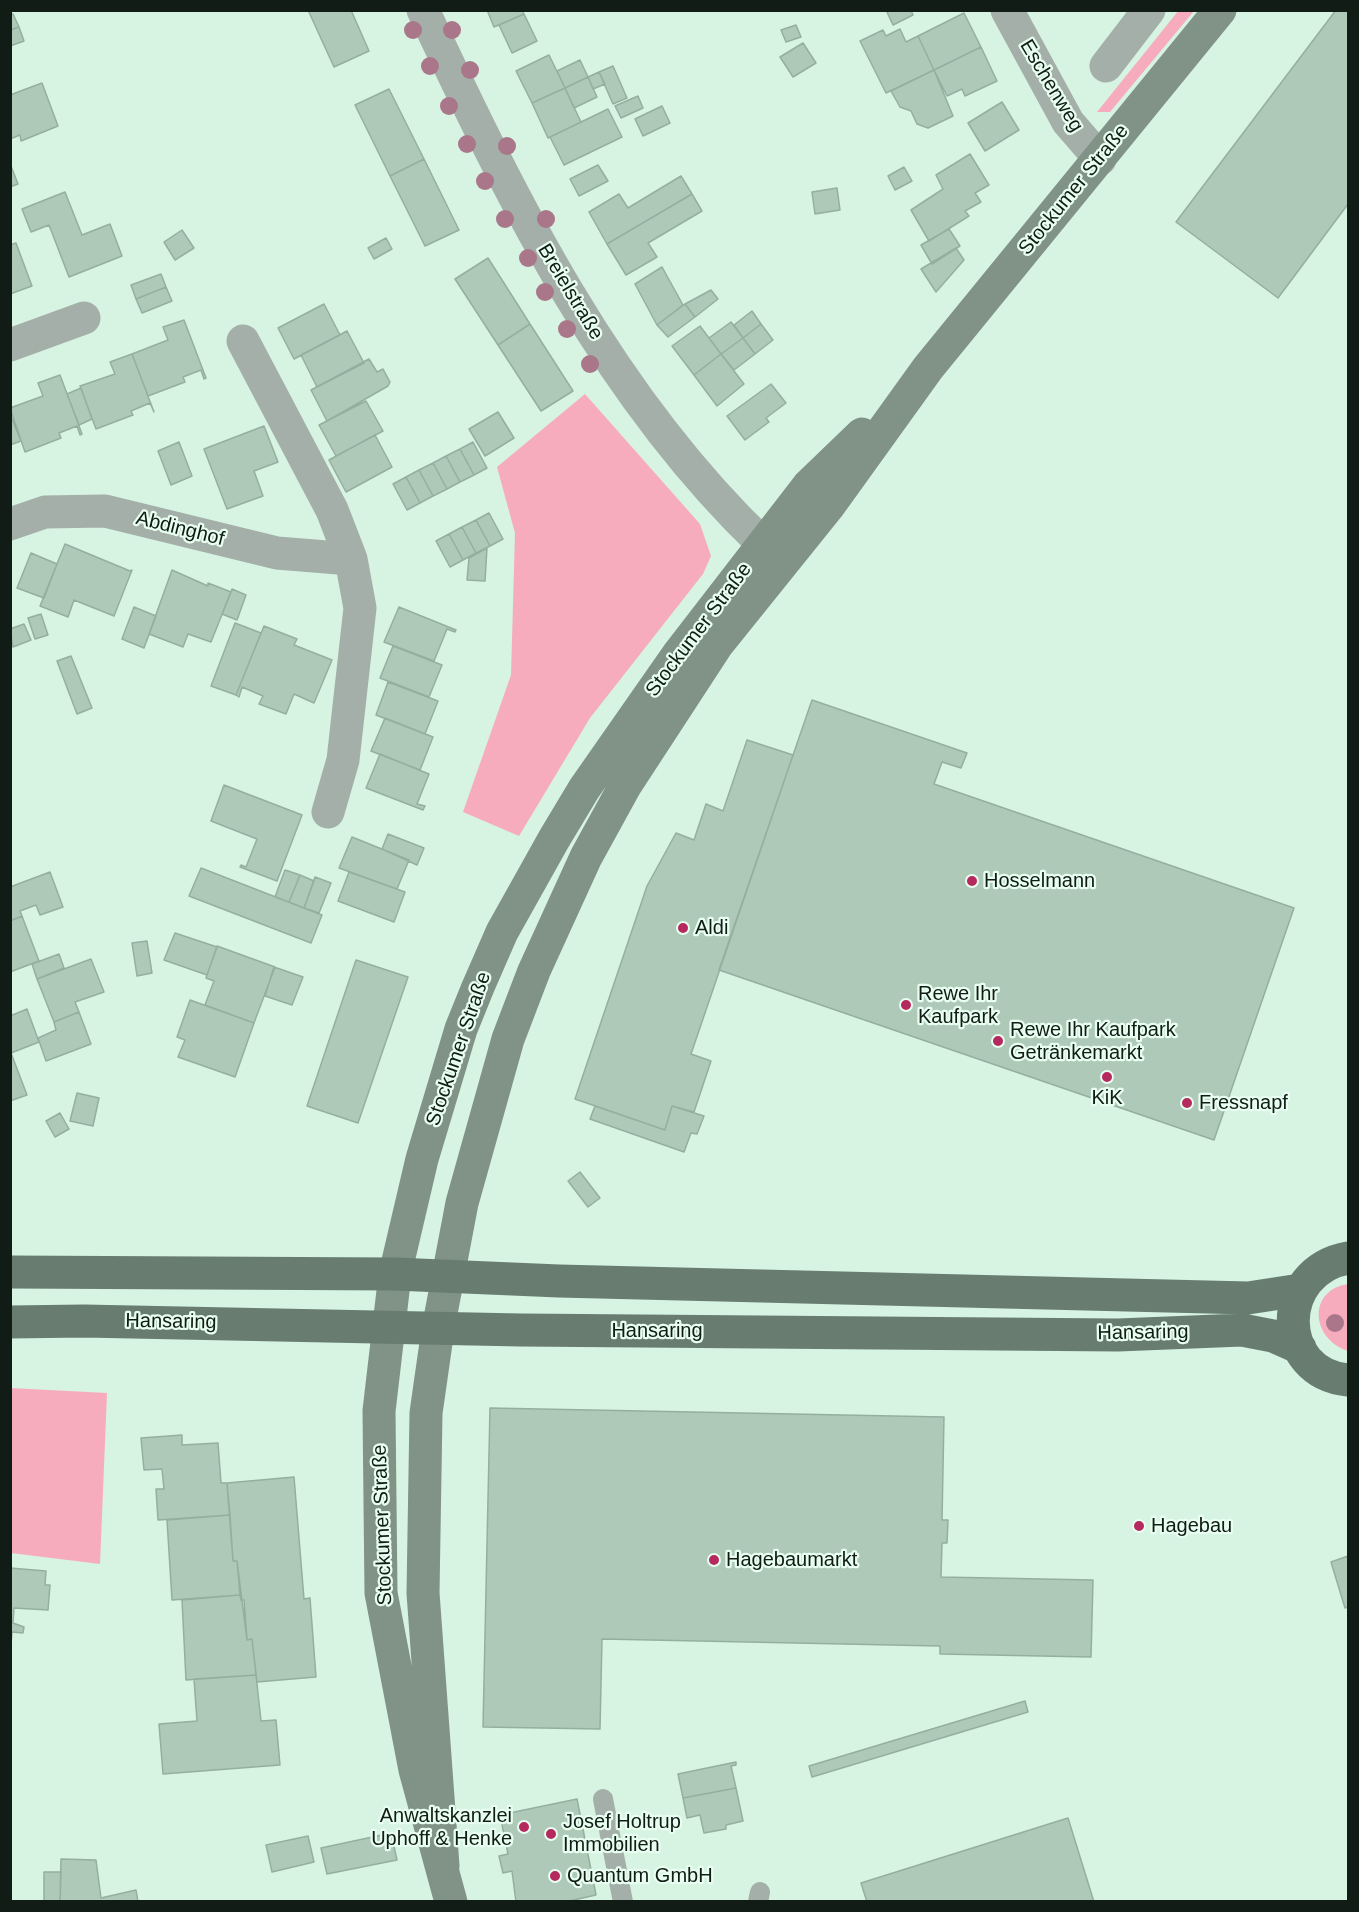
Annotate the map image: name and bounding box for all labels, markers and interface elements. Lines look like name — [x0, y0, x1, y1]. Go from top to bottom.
street label: Eschenweg — [1014, 36, 1088, 136]
street label: Stockumer Straße — [1014, 120, 1134, 260]
street label: Breielstraße — [532, 240, 608, 344]
street label: Abdinghof — [133, 506, 227, 552]
street label: Stockumer Straße — [641, 558, 757, 702]
place label: Hosselmann — [984, 869, 1095, 893]
marker: Hosselmann — [965, 874, 979, 888]
place label: Aldi — [695, 916, 728, 940]
marker: Aldi — [676, 921, 690, 935]
street label: Stockumer Straße — [421, 969, 497, 1129]
place label: Rewe Ihr Kaufpark — [918, 982, 998, 1029]
marker: Rewe Ihr Kaufpark — [899, 998, 913, 1012]
place label: Rewe Ihr Kaufpark Getränkemarkt — [1010, 1018, 1176, 1065]
marker: Rewe Ihr Kaufpark Getränkemarkt — [991, 1034, 1005, 1048]
marker: KiK — [1100, 1070, 1114, 1084]
place label: KiK — [1091, 1086, 1123, 1110]
place label: Fressnapf — [1199, 1091, 1288, 1115]
marker: Fressnapf — [1180, 1096, 1194, 1110]
street label: Hansaring — [125, 1309, 217, 1335]
street label: Hansaring — [611, 1319, 703, 1343]
street label: Hansaring — [1097, 1320, 1189, 1346]
street label: Stockumer Straße — [368, 1444, 398, 1606]
place label: Hagebau — [1151, 1514, 1232, 1538]
marker: Hagebau — [1132, 1519, 1146, 1533]
place label: Hagebaumarkt — [726, 1548, 857, 1572]
marker: Hagebaumarkt — [707, 1553, 721, 1567]
place label: Anwaltskanzlei Uphoff & Henke — [371, 1804, 512, 1851]
place label: Josef Holtrup Immobilien — [563, 1810, 681, 1857]
marker: Anwaltskanzlei Uphoff & Henke — [517, 1820, 531, 1834]
marker: Josef Holtrup Immobilien — [544, 1827, 558, 1841]
place label: Quantum GmbH — [567, 1864, 713, 1888]
marker: Quantum GmbH — [548, 1869, 562, 1883]

